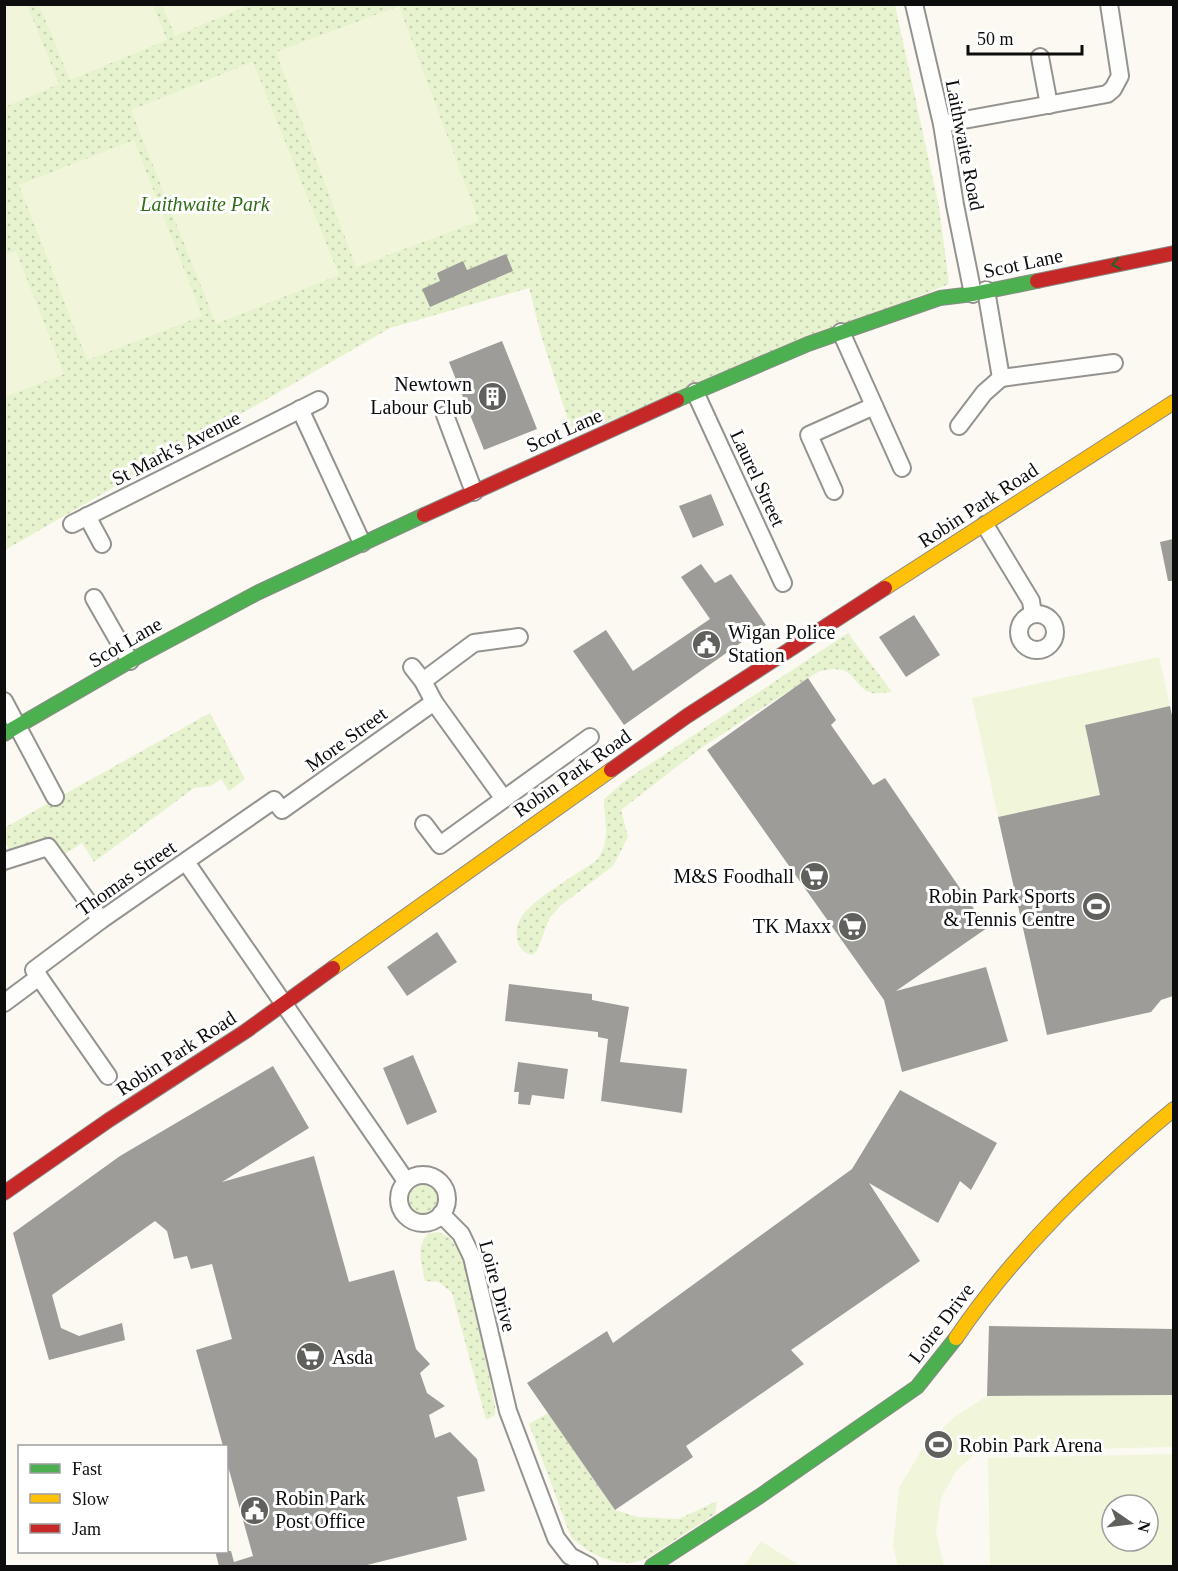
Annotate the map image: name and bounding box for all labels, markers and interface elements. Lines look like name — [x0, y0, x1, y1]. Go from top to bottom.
scale bar — [968, 18, 1082, 56]
text: 50 m — [977, 29, 1014, 49]
street label: Laithwaite Road — [942, 78, 988, 212]
park label: Laithwaite Park — [139, 193, 271, 215]
street label: Scot Lane — [981, 244, 1065, 282]
one-way arrow — [1111, 257, 1121, 270]
place label: Newtown Labour Club — [370, 373, 472, 418]
building icon: Newtown Labour Club — [477, 380, 509, 412]
street label: Scot Lane — [523, 404, 605, 456]
street label: St Mark's Avenue — [108, 406, 244, 490]
street label: Laurel Street — [726, 426, 790, 530]
street label: Robin Park Road — [914, 458, 1042, 552]
street label: Scot Lane — [85, 612, 165, 672]
place label: Wigan Police Station — [728, 621, 836, 666]
public building icon: Wigan Police Station — [691, 628, 723, 660]
street label: More Street — [301, 702, 391, 776]
street label: Robin Park Road — [509, 724, 635, 822]
street label: Thomas Street — [72, 835, 180, 920]
supermarket icon: M&S Foodhall — [799, 860, 831, 892]
place label: M&S Foodhall — [673, 865, 794, 887]
place label: Robin Park Sports & Tennis Centre — [928, 885, 1075, 930]
sports icon: Robin Park Sports & Tennis Centre — [1080, 891, 1112, 923]
supermarket icon: TK Maxx — [836, 910, 868, 942]
place label: TK Maxx — [753, 915, 831, 937]
street label: Robin Park Road — [112, 1006, 240, 1100]
street label: Loire Drive — [475, 1238, 521, 1334]
street label: Loire Drive — [904, 1279, 978, 1367]
supermarket icon: Asda — [295, 1341, 327, 1373]
place label: Asda — [332, 1346, 373, 1368]
sports icon: Robin Park Arena — [922, 1429, 954, 1461]
place label: Robin Park Arena — [959, 1434, 1102, 1456]
legend — [18, 1445, 228, 1553]
text: Fast — [72, 1459, 102, 1479]
place label: Robin Park Post Office — [275, 1487, 366, 1532]
text: Slow — [72, 1489, 109, 1509]
north arrow — [1100, 1493, 1160, 1553]
public building icon: Robin Park Post Office — [238, 1494, 270, 1526]
text: Jam — [72, 1519, 101, 1539]
text: N — [1134, 1519, 1154, 1535]

